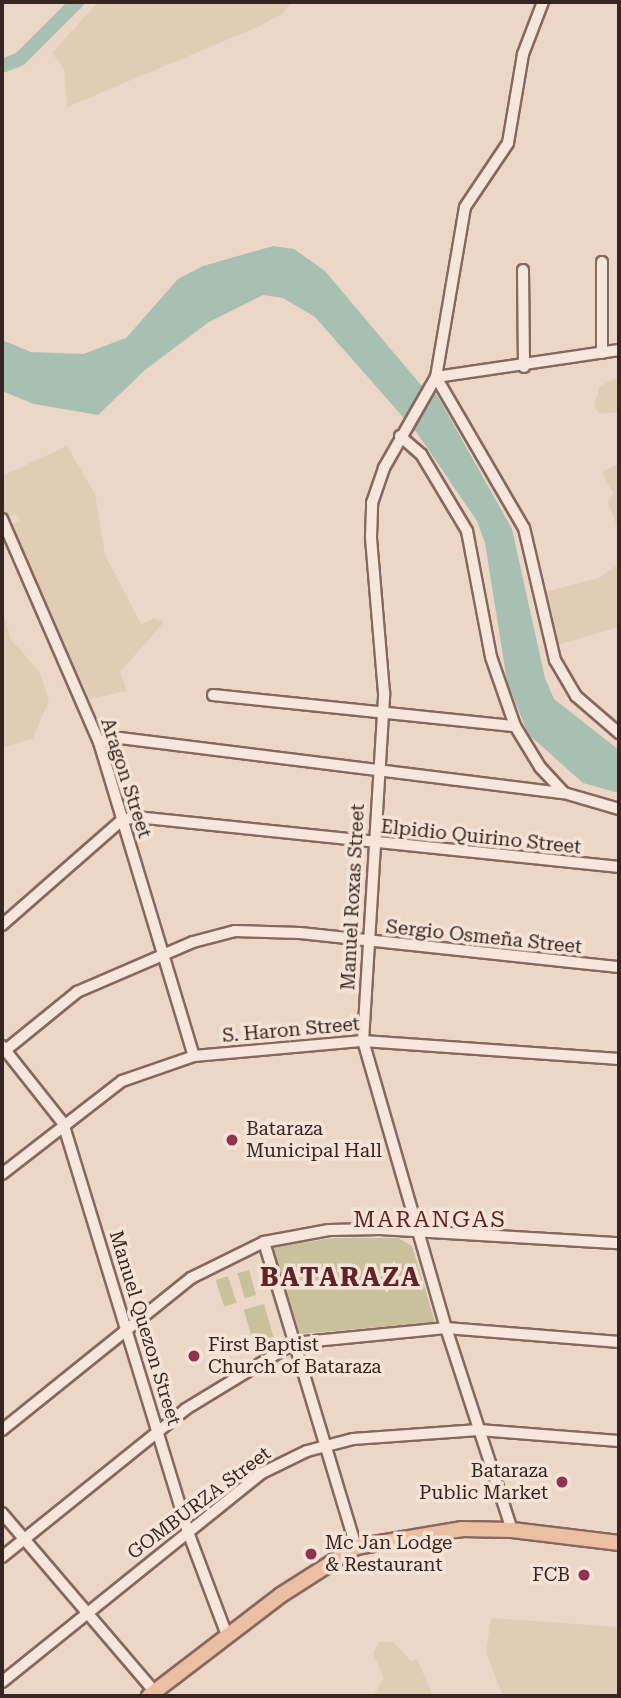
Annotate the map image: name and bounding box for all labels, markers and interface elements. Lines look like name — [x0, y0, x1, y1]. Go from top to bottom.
street label: Aragon Street — [96, 715, 156, 841]
street label: Manuel Roxas Street — [337, 803, 369, 991]
street label: Elpidio Quirino Street — [380, 815, 582, 859]
street label: Sergio Osmeña Street — [385, 915, 583, 959]
street label: S. Haron Street — [221, 1013, 361, 1047]
place label: Bataraza Municipal Hall — [246, 1118, 382, 1162]
marker: Bataraza Municipal Hall — [224, 1132, 240, 1148]
district label: MARANGAS — [354, 1206, 506, 1234]
street label: Manuel Quezon Street — [104, 1228, 186, 1428]
district label: BATARAZA — [261, 1262, 421, 1294]
place label: First Baptist Church of Bataraza — [208, 1334, 382, 1378]
marker: First Baptist Church of Bataraza — [186, 1348, 202, 1364]
street label: GOMBURZA Street — [123, 1442, 275, 1564]
place label: Bataraza Public Market — [419, 1460, 548, 1504]
marker: Bataraza Public Market — [554, 1474, 570, 1490]
place label: Mc Jan Lodge & Restaurant — [325, 1532, 452, 1576]
marker: Mc Jan Lodge & Restaurant — [303, 1546, 319, 1562]
place label: FCB — [532, 1564, 570, 1586]
marker: FCB — [576, 1567, 592, 1583]

